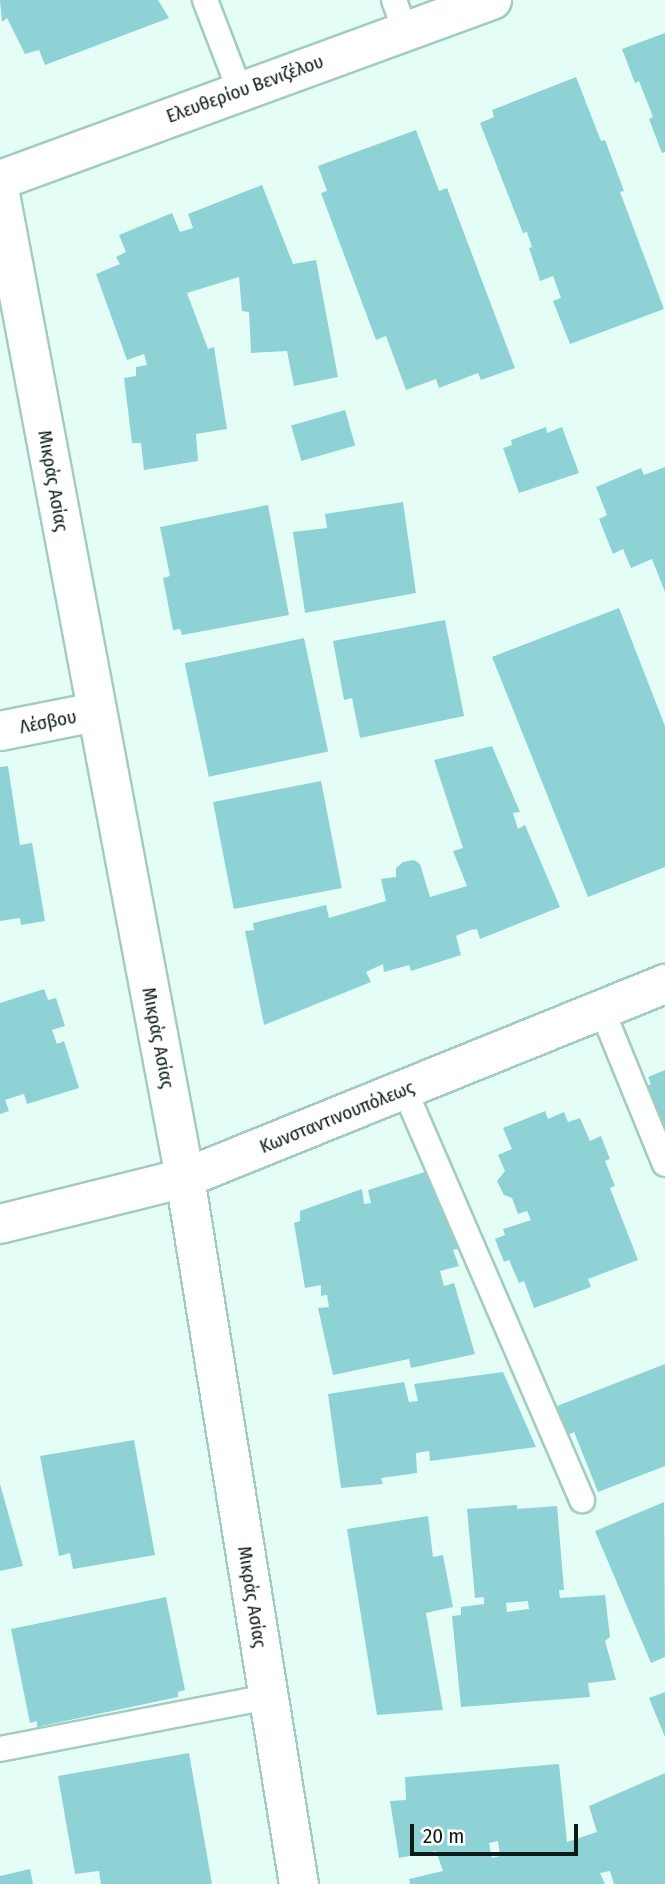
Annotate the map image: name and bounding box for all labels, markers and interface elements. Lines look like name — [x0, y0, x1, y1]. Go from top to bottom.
street label: Ελευθερίου Βενιζέλου — [163, 50, 327, 128]
street label: Μικράς Ασίας — [33, 429, 73, 533]
street label: Λέσβου — [17, 705, 79, 739]
street label: Μικράς Ασίας — [137, 985, 179, 1091]
street label: Κωνσταντινουπόλεως — [256, 1076, 418, 1158]
street label: Μικράς Ασίας — [233, 1545, 271, 1649]
scale bar — [413, 1811, 581, 1855]
text: 20 m — [423, 1823, 464, 1849]

